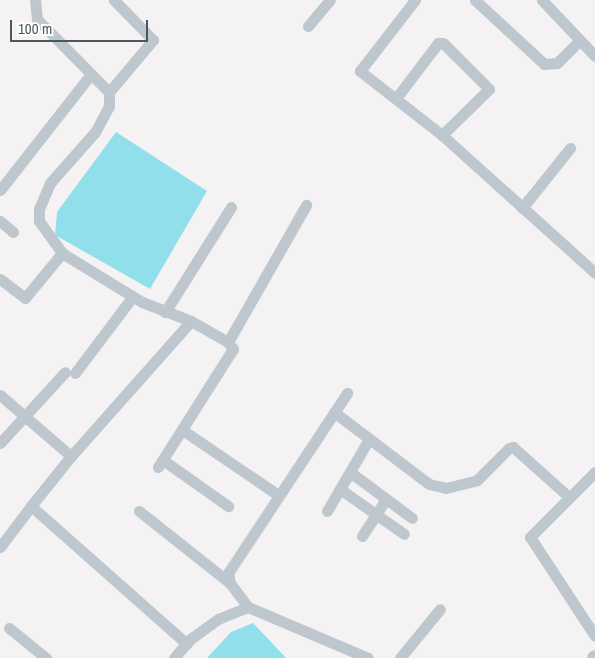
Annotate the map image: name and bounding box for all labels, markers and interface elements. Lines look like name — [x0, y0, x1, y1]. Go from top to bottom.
scale bar — [12, 10, 150, 42]
text: 100 m — [18, 18, 52, 39]

